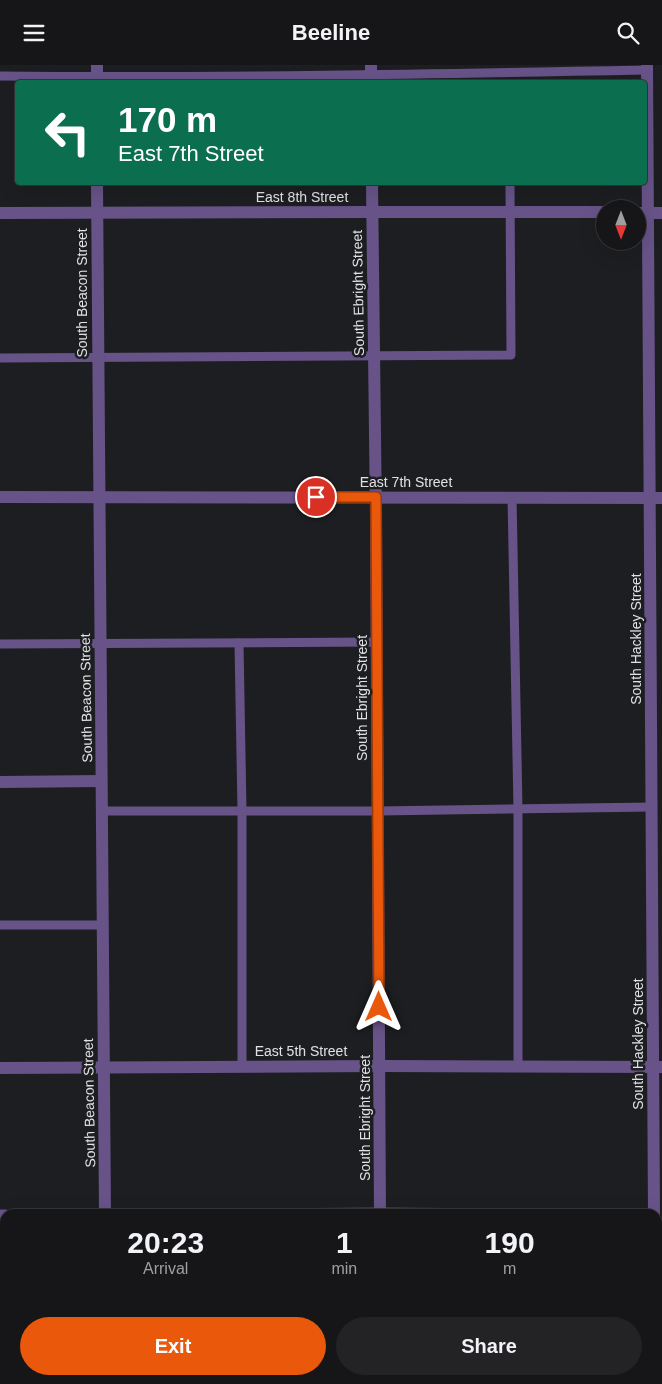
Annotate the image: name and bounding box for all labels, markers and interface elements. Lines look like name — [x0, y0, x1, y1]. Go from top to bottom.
icon: menu — [20, 19, 48, 47]
icon: search — [614, 19, 642, 47]
text: Beeline — [292, 20, 370, 45]
icon: left — [35, 100, 100, 165]
text: 170 m — [118, 100, 217, 139]
text: East 7th Street — [118, 141, 264, 166]
street label: East 8th Street — [256, 189, 348, 205]
north arrow — [596, 200, 646, 250]
map controls — [596, 200, 646, 250]
street label: South Beacon Street — [74, 228, 90, 358]
street label: South Ebright Street — [349, 230, 367, 356]
street label: East 7th Street — [360, 474, 452, 490]
pin — [295, 476, 337, 518]
icon: arrive — [302, 483, 330, 511]
street label: South Hackley Street — [628, 573, 644, 705]
street label: South Beacon Street — [77, 633, 95, 763]
street label: South Ebright Street — [354, 635, 370, 761]
street label: South Hackley Street — [630, 978, 646, 1110]
position arrow — [352, 980, 404, 1032]
street label: South Beacon Street — [80, 1038, 98, 1168]
street label: East 5th Street — [255, 1043, 347, 1059]
street label: South Ebright Street — [357, 1055, 373, 1181]
text: 20:23 — [127, 1226, 204, 1259]
text: 1 — [336, 1226, 353, 1259]
text: 190 — [485, 1226, 535, 1259]
text: Arrival — [143, 1260, 188, 1277]
text: min — [331, 1260, 357, 1277]
text: m — [503, 1260, 516, 1277]
button: Exit — [20, 1317, 326, 1375]
button: Share — [336, 1317, 642, 1375]

